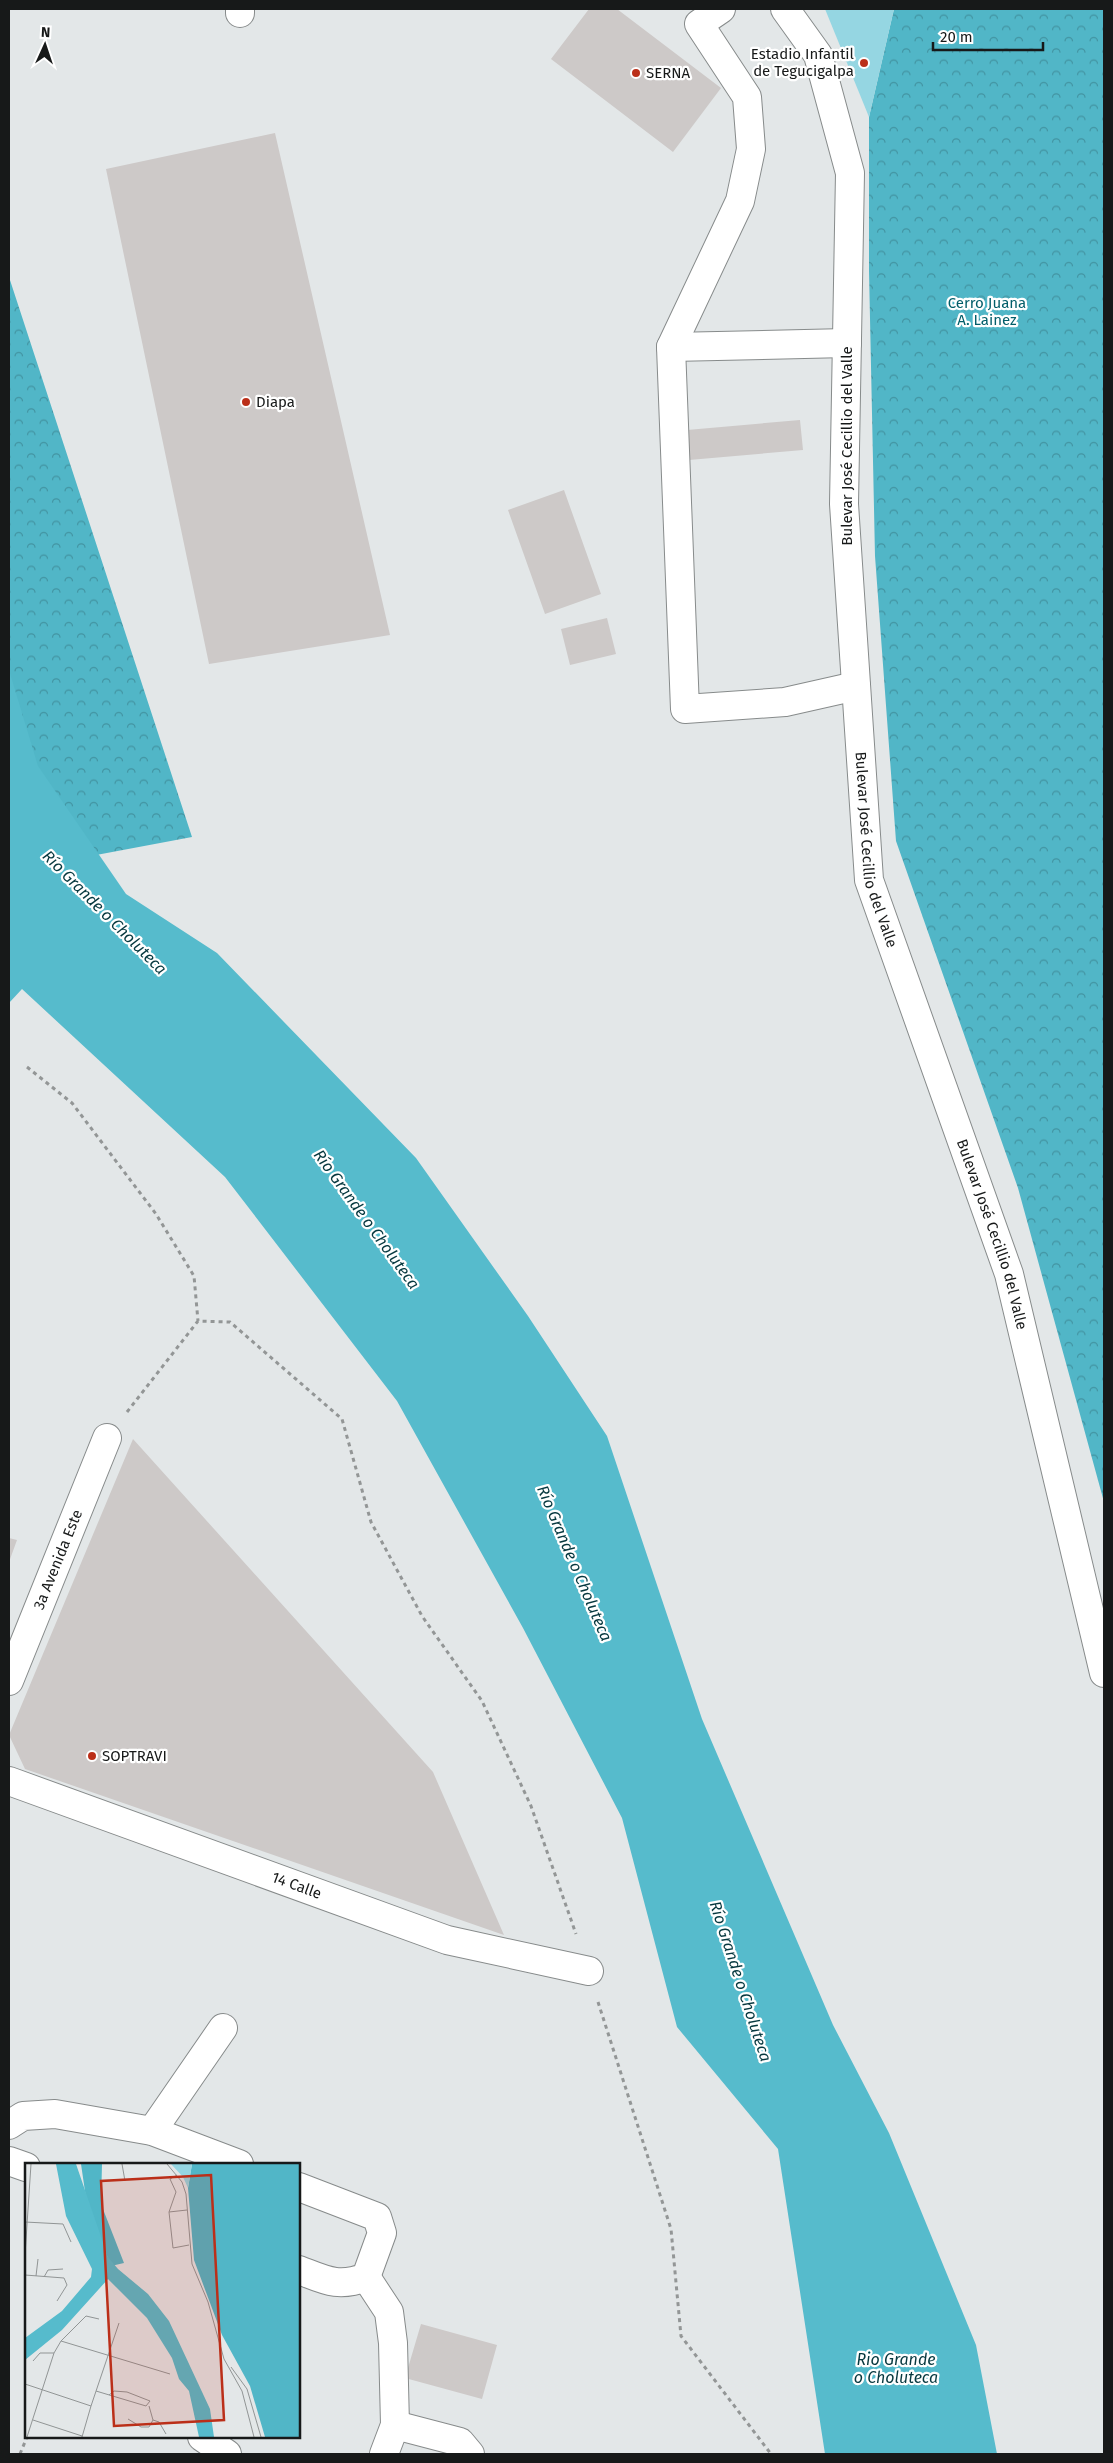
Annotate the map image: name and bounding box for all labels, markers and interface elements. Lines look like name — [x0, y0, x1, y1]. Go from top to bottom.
north arrow — [20, 20, 70, 70]
scale bar — [933, 20, 1043, 52]
text: N — [41, 24, 51, 41]
text: 20 m — [940, 28, 973, 46]
place label: Estadio Infantil de Tegucigalpa — [751, 45, 855, 80]
marker: Estadio Infantil de Tegucigalpa — [858, 57, 870, 69]
place label: SERNA — [646, 64, 691, 82]
marker: SERNA — [630, 67, 642, 79]
park label: Cerro Juana A. Lainez — [948, 294, 1026, 329]
street label: Bulevar José Cecillio del Valle — [838, 346, 856, 546]
place label: Diapa — [256, 393, 295, 411]
marker: Diapa — [240, 396, 252, 408]
street label: Bulevar José Cecillio del Valle — [851, 751, 901, 950]
water label: Río Grande o Choluteca — [39, 846, 171, 978]
street label: Bulevar José Cecillio del Valle — [953, 1136, 1031, 1331]
water label: Río Grande o Choluteca — [310, 1146, 424, 1293]
water label: Río Grande o Choluteca — [533, 1482, 616, 1644]
street label: 3a Avenida Este — [30, 1507, 86, 1612]
place label: SOPTRAVI — [102, 1747, 167, 1765]
marker: SOPTRAVI — [86, 1750, 98, 1762]
street label: 14 Calle — [269, 1868, 324, 1903]
water label: Río Grande o Choluteca — [706, 1899, 775, 2064]
inset map — [25, 2163, 300, 2438]
water label: Rio Grande o Choluteca — [854, 2350, 938, 2387]

